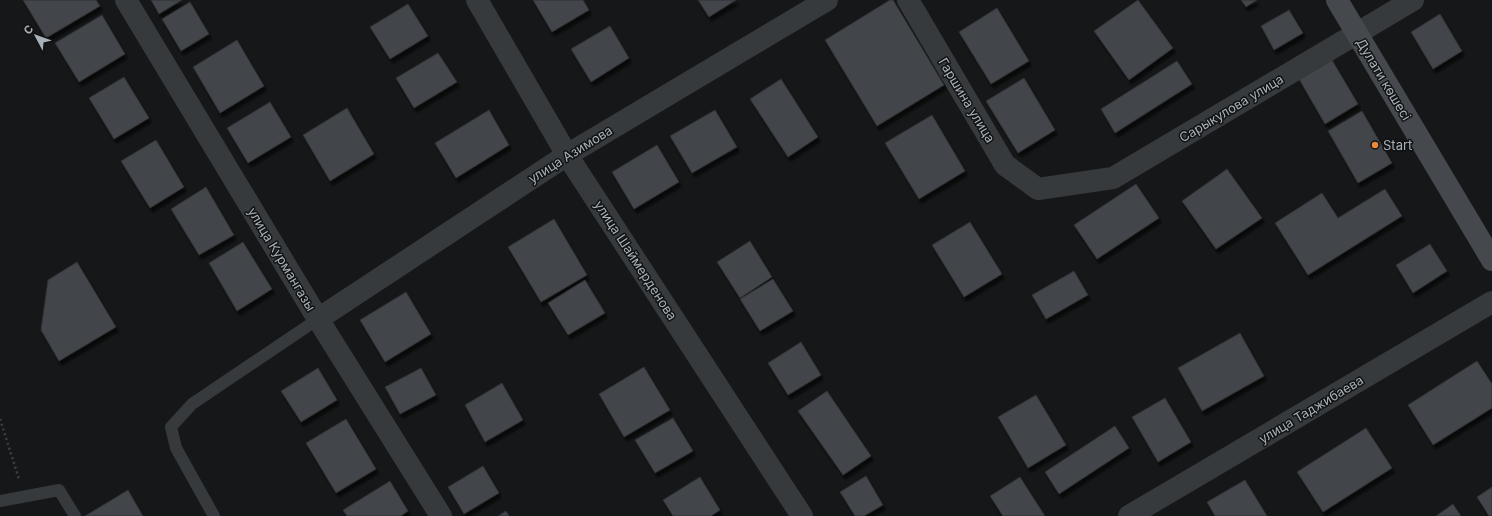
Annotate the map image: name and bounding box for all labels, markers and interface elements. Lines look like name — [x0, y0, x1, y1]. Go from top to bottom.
north arrow — [16, 16, 56, 56]
text: С — [20, 22, 36, 37]
street label: Дулати көшесі — [1353, 35, 1415, 123]
street label: Гаршина улица — [935, 55, 999, 145]
street label: Сарыкулова улица — [1176, 71, 1286, 145]
street label: улица Азимова — [525, 122, 615, 186]
place label: Start — [1383, 137, 1412, 153]
marker: Start — [1370, 140, 1380, 150]
street label: улица Шаймерденова — [591, 197, 681, 323]
street label: улица Курмангазы — [245, 204, 319, 314]
street label: улица Таджибаева — [1256, 372, 1366, 446]

